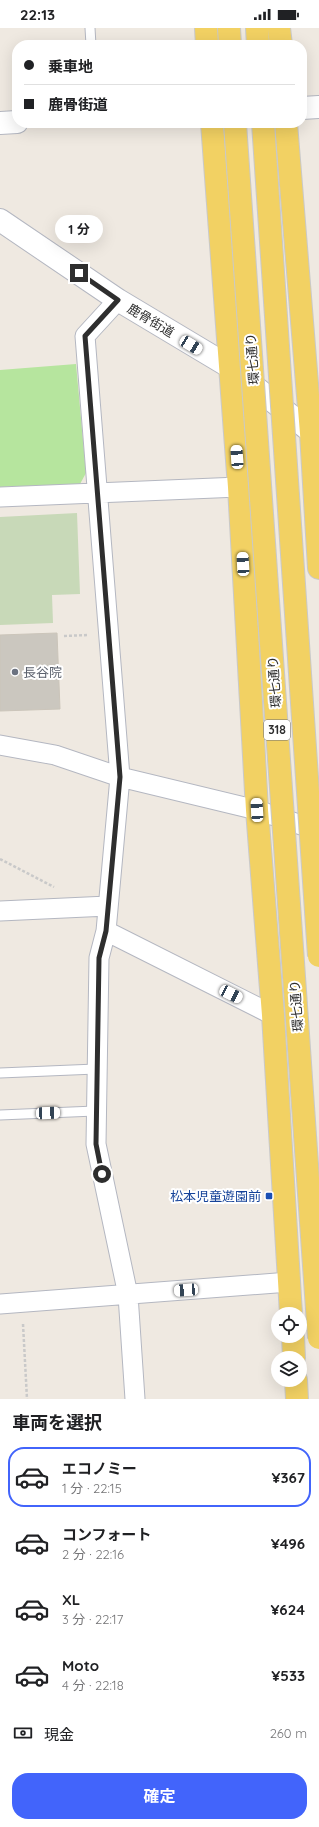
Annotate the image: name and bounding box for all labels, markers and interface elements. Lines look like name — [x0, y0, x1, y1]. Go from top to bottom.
text: 22:13 — [20, 5, 55, 24]
text: 乗車地 — [48, 57, 93, 76]
text: 鹿骨街道 — [48, 95, 108, 114]
callout: 1 分 — [55, 215, 103, 243]
text: 1 分 — [68, 221, 90, 237]
route end — [70, 264, 88, 282]
street label: 鹿骨街道 — [125, 300, 177, 340]
street label: 環七通り — [242, 332, 262, 386]
car — [178, 334, 204, 356]
car — [230, 445, 244, 469]
car — [236, 552, 250, 576]
street label: 環七通り — [264, 655, 284, 709]
place label: 長谷院 — [23, 664, 62, 680]
marker: 長谷院 — [10, 667, 20, 677]
road number: 318 — [264, 720, 290, 740]
car — [250, 798, 264, 822]
street label: 環七通り — [286, 979, 306, 1033]
car — [218, 983, 244, 1005]
car — [36, 1107, 60, 1119]
route start — [93, 1165, 111, 1183]
place label: 松本児童遊園前 — [170, 1188, 261, 1204]
marker: 松本児童遊園前 — [264, 1191, 274, 1201]
car — [174, 1283, 198, 1297]
map controls — [271, 1307, 307, 1387]
button: locate — [271, 1307, 307, 1343]
button: layers — [271, 1351, 307, 1387]
text: 車両を選択 — [12, 1411, 102, 1434]
icon: car — [14, 1459, 50, 1495]
text: エコノミー — [62, 1459, 137, 1478]
text: ¥367 — [271, 1468, 305, 1487]
text: 1 分 · 22:15 — [62, 1480, 122, 1496]
icon: car — [14, 1525, 50, 1561]
text: コンフォート — [62, 1525, 152, 1544]
text: ¥496 — [271, 1534, 305, 1553]
text: 2 分 · 22:16 — [62, 1546, 124, 1562]
text: XL — [62, 1590, 80, 1609]
icon: car — [14, 1591, 50, 1627]
text: ¥624 — [270, 1600, 305, 1619]
text: 3 分 · 22:17 — [62, 1611, 123, 1627]
text: Moto — [62, 1656, 99, 1675]
icon: car — [14, 1657, 50, 1693]
text: ¥533 — [271, 1666, 305, 1685]
text: 4 分 · 22:18 — [62, 1677, 124, 1693]
icon: cash — [12, 1722, 34, 1744]
text: 現金 — [44, 1725, 74, 1744]
text: 260 m — [270, 1725, 307, 1741]
button: 確定 — [12, 1773, 307, 1819]

